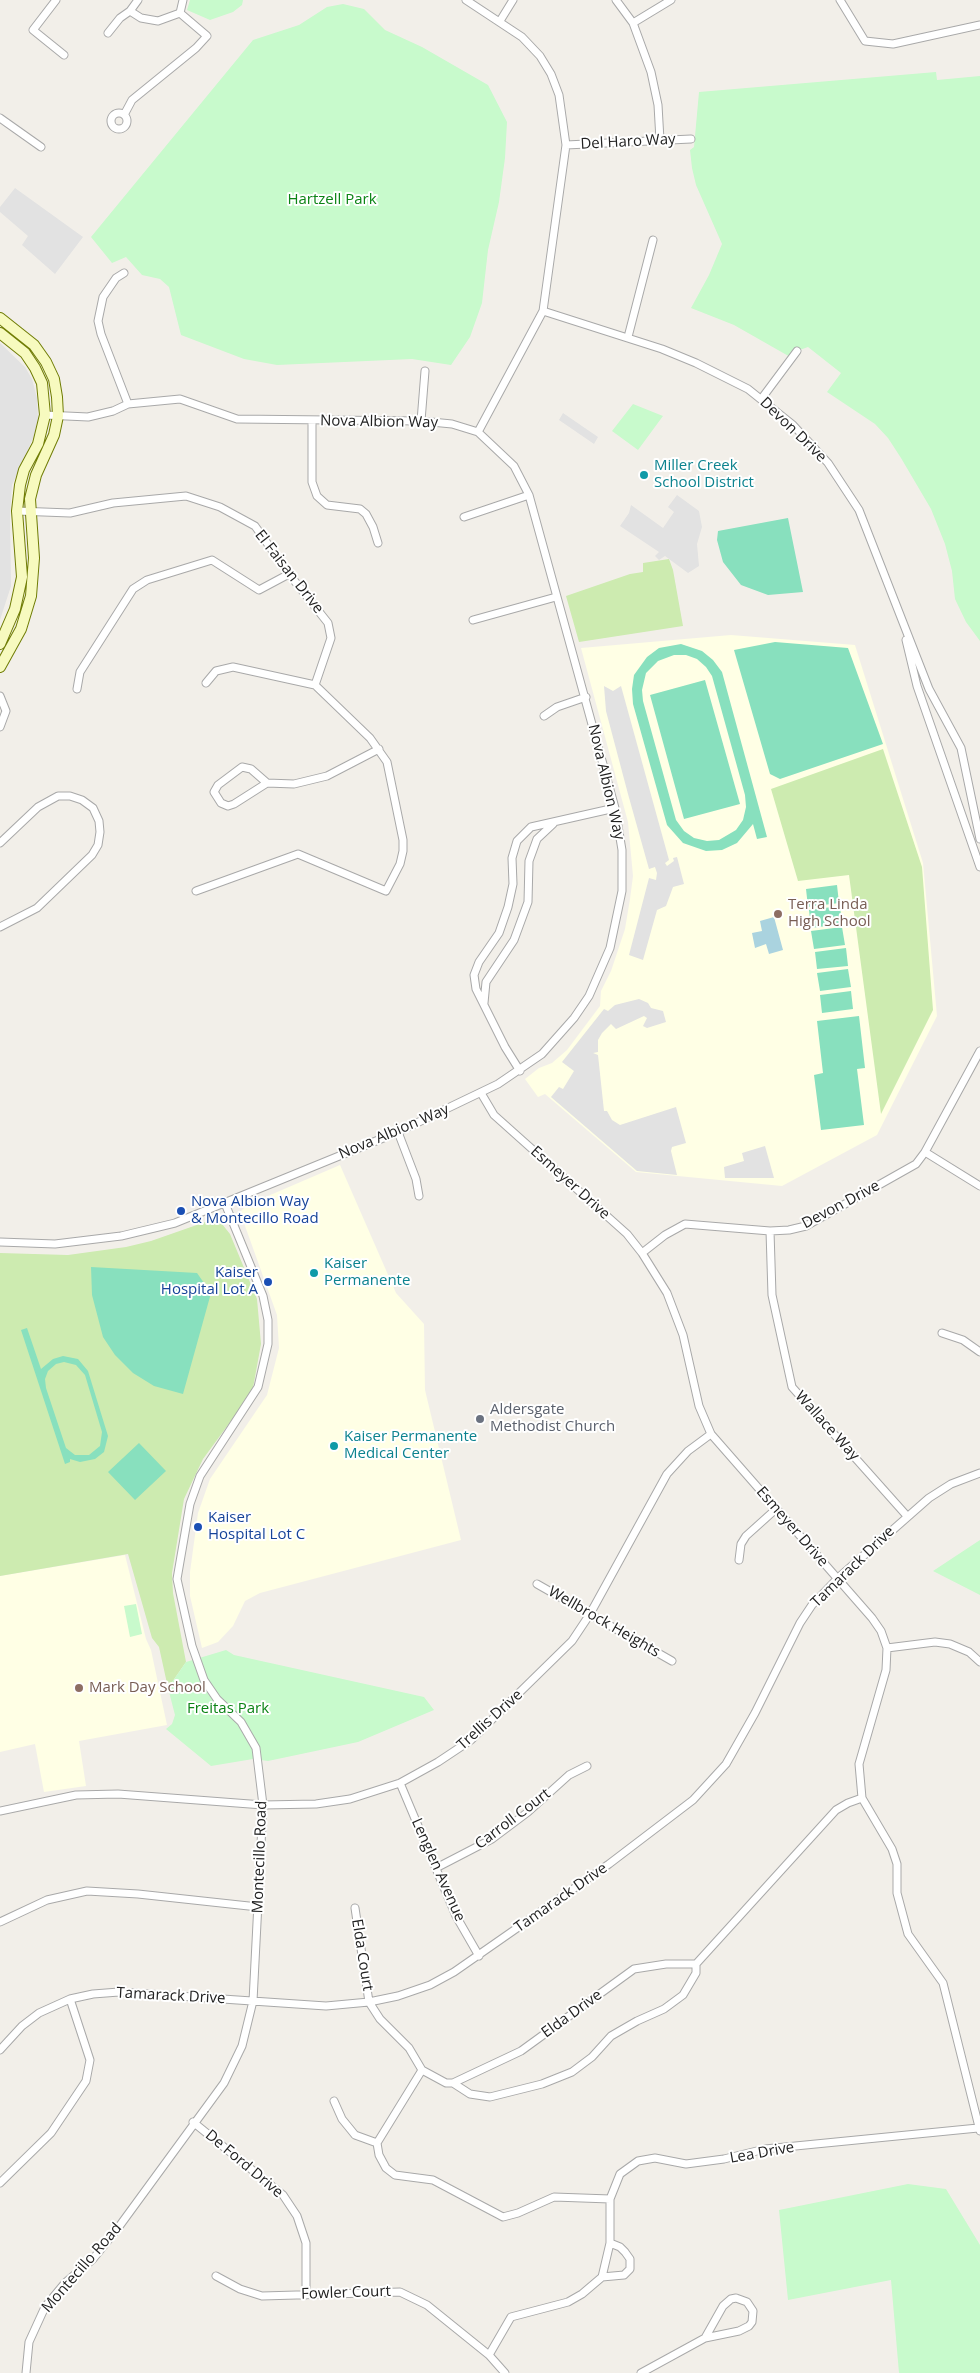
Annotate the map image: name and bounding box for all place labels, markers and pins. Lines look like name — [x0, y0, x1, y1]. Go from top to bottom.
place label: Miller Creek School District — [654, 457, 754, 492]
marker: Miller Creek School District — [638, 469, 650, 481]
place label: Terra Linda High School — [788, 896, 871, 931]
marker: Terra Linda High School — [772, 908, 784, 920]
place label: Nova Albion Way & Montecillo Road — [191, 1193, 319, 1228]
marker: Nova Albion Way & Montecillo Road — [175, 1205, 187, 1217]
place label: Kaiser Permanente — [324, 1255, 410, 1290]
place label: Kaiser Hospital Lot A — [161, 1264, 258, 1299]
marker: Kaiser Permanente — [308, 1267, 320, 1279]
marker: Kaiser Hospital Lot A — [262, 1276, 274, 1288]
place label: Aldersgate Methodist Church — [490, 1401, 615, 1436]
marker: Aldersgate Methodist Church — [474, 1413, 486, 1425]
place label: Kaiser Permanente Medical Center — [344, 1428, 477, 1463]
marker: Kaiser Permanente Medical Center — [328, 1440, 340, 1452]
place label: Kaiser Hospital Lot C — [208, 1509, 305, 1544]
marker: Kaiser Hospital Lot C — [192, 1521, 204, 1533]
place label: Mark Day School — [89, 1679, 206, 1697]
marker: Mark Day School — [73, 1682, 85, 1694]

